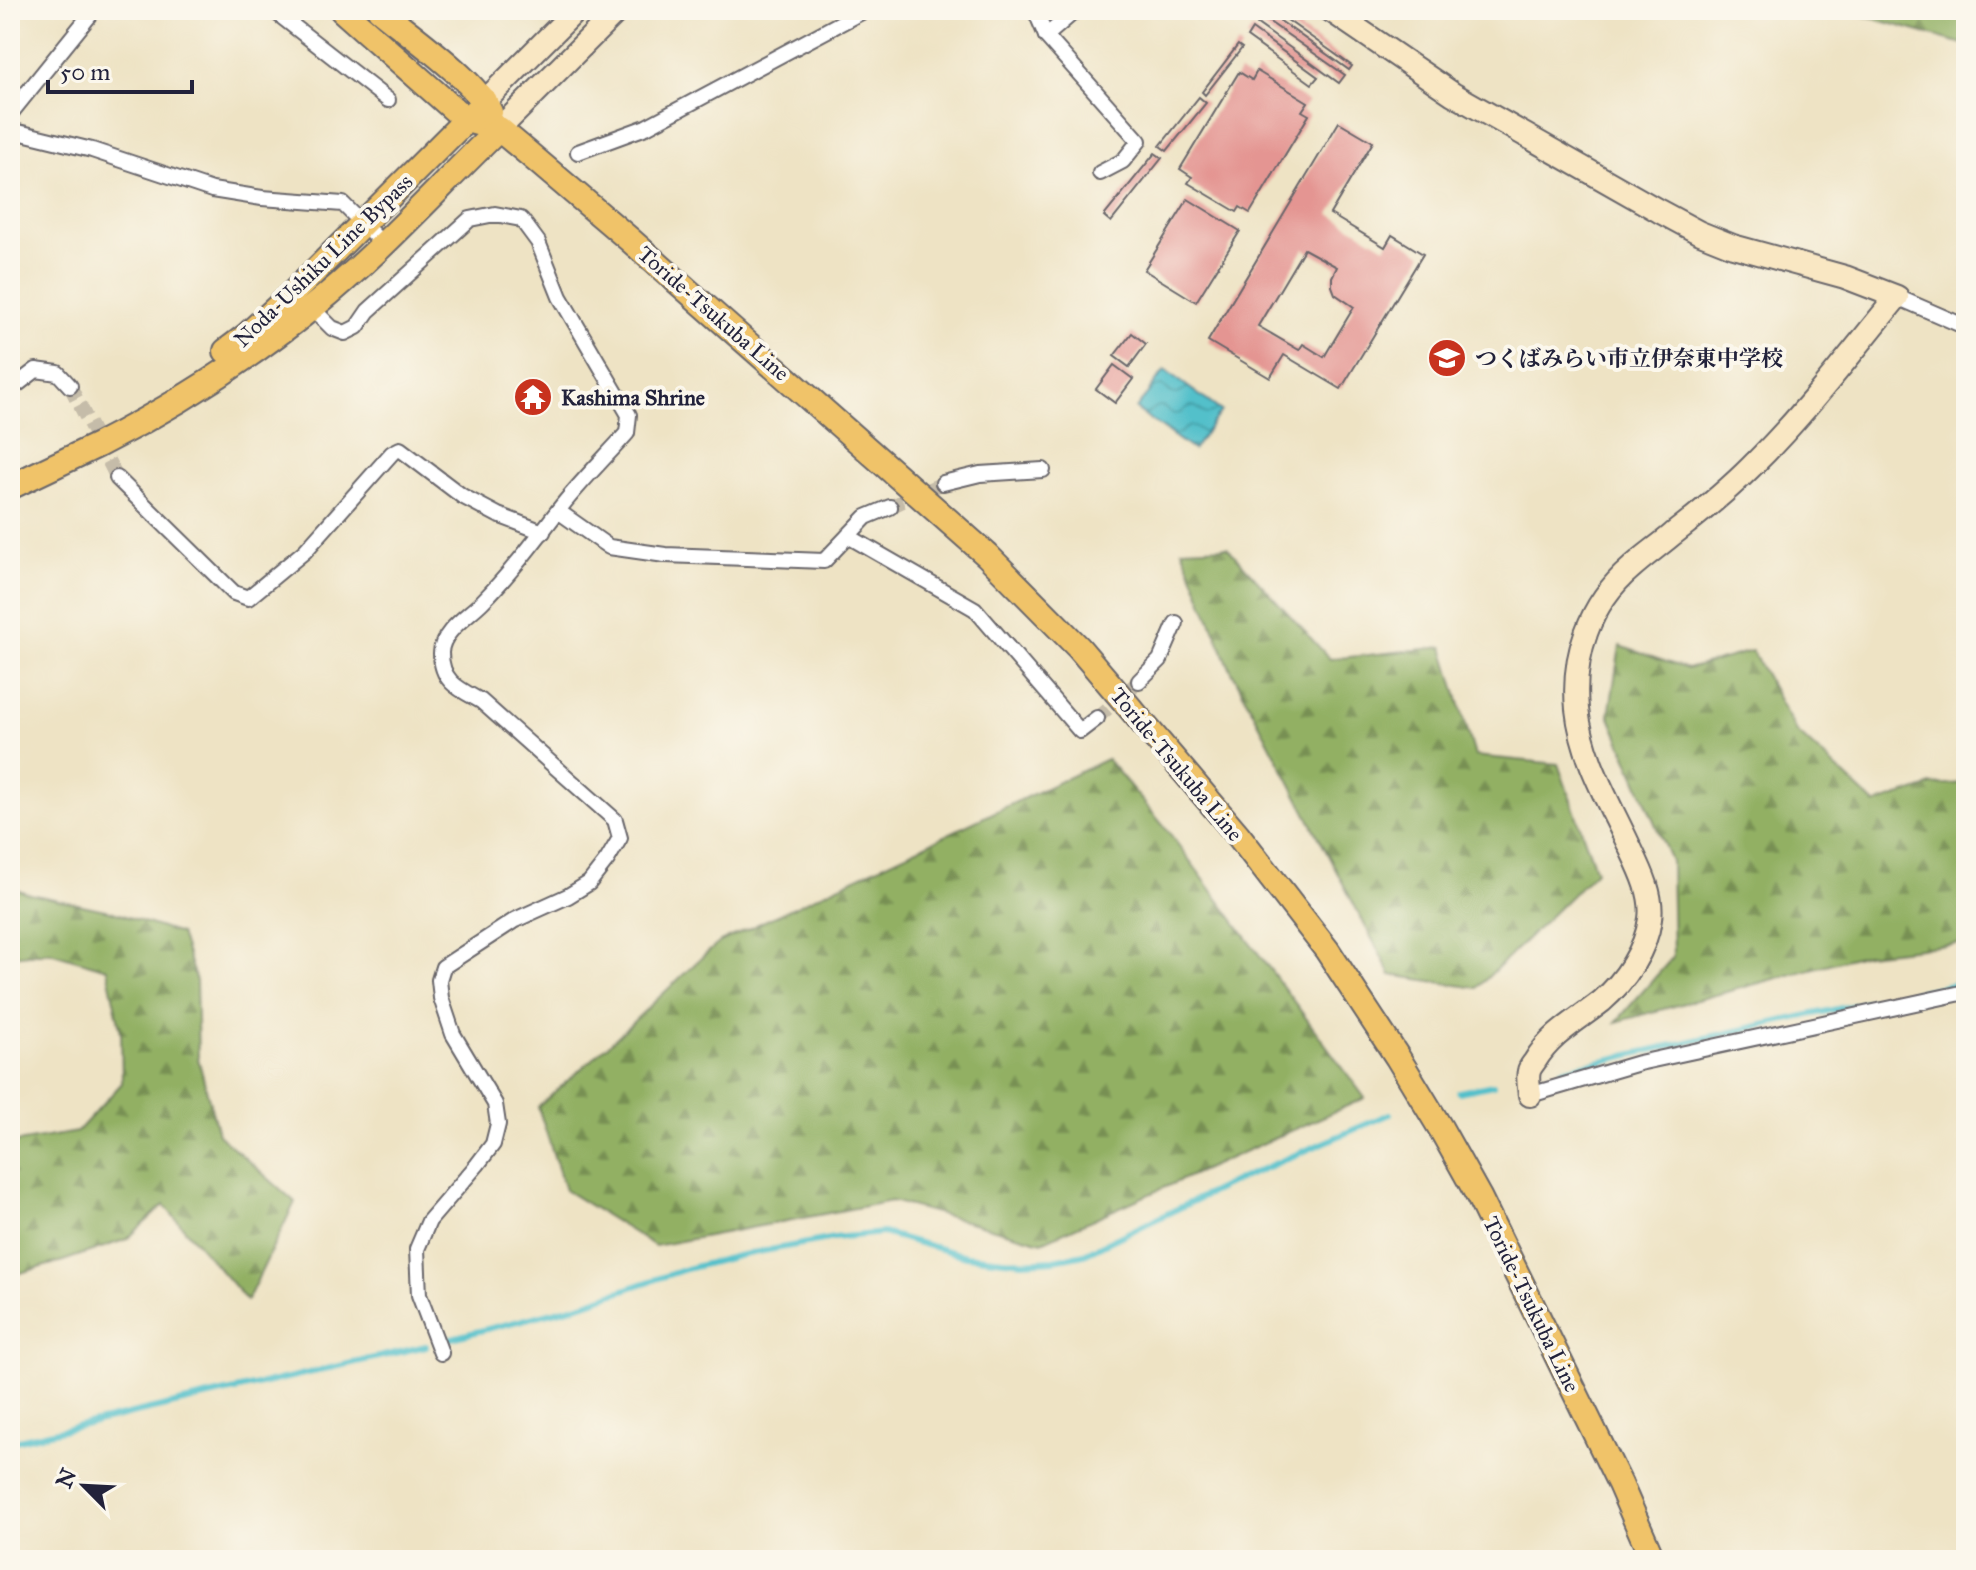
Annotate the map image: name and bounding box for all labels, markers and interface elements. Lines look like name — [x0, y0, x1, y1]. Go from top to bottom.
scale bar — [48, 44, 192, 94]
text: 50 m — [60, 57, 110, 87]
street label: Noda-Ushiku Line Bypass — [228, 168, 418, 353]
street label: Toride-Tsukuba Line — [632, 240, 795, 387]
school or university icon: つくばみらい市立伊奈東中学校 — [1426, 337, 1468, 379]
place label: つくばみらい市立伊奈東中学校 — [1475, 345, 1783, 372]
temple icon: Kashima Shrine — [512, 376, 554, 418]
place label: Kashima Shrine — [561, 384, 705, 411]
street label: Toride-Tsukuba Line — [1105, 682, 1249, 847]
street label: Toride-Tsukuba Line — [1477, 1212, 1586, 1396]
north arrow — [44, 1446, 124, 1526]
text: N — [50, 1464, 82, 1492]

